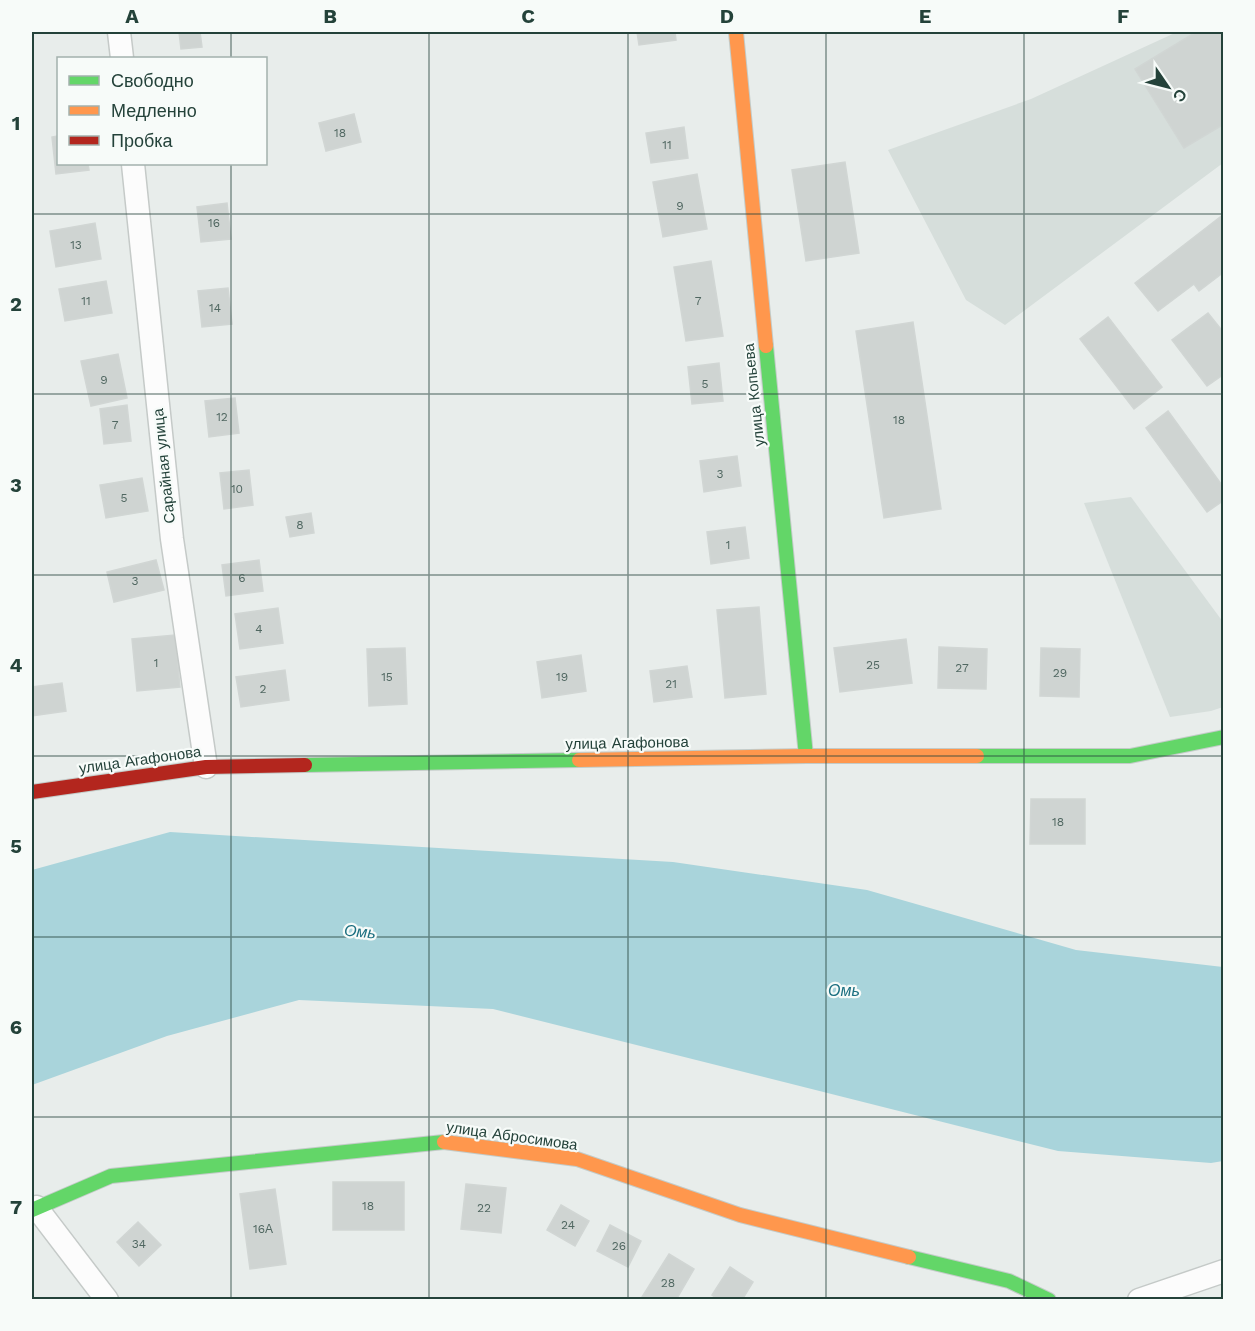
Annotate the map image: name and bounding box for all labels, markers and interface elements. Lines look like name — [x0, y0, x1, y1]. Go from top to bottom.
text: A — [125, 4, 139, 28]
text: B — [323, 4, 337, 28]
text: C — [521, 4, 535, 28]
text: D — [720, 4, 734, 28]
text: E — [919, 4, 931, 28]
text: F — [1117, 4, 1129, 28]
legend — [57, 57, 267, 165]
north arrow — [1138, 57, 1198, 117]
text: Свободно — [111, 70, 194, 91]
text: С — [1169, 85, 1191, 106]
text: Медленно — [111, 100, 197, 121]
text: 1 — [12, 111, 20, 135]
house number: 18 — [334, 126, 346, 140]
text: Пробка — [111, 130, 174, 151]
house number: 11 — [662, 138, 672, 152]
house number: 9 — [676, 199, 684, 213]
house number: 16 — [208, 216, 220, 230]
house number: 13 — [70, 238, 82, 252]
text: 2 — [10, 292, 22, 316]
house number: 11 — [81, 294, 91, 308]
house number: 7 — [695, 294, 702, 308]
house number: 14 — [209, 301, 221, 315]
street label: улица Копьева — [740, 342, 768, 448]
house number: 9 — [100, 373, 108, 387]
house number: 5 — [702, 377, 709, 391]
street label: Сарайная улица — [149, 407, 179, 524]
house number: 12 — [216, 410, 228, 424]
house number: 18 — [893, 413, 905, 427]
house number: 7 — [112, 418, 119, 432]
house number: 3 — [717, 467, 724, 481]
text: 3 — [10, 473, 22, 497]
house number: 10 — [231, 482, 243, 496]
house number: 5 — [121, 491, 128, 505]
house number: 8 — [296, 518, 304, 532]
house number: 1 — [726, 538, 730, 552]
house number: 6 — [238, 571, 246, 585]
house number: 3 — [132, 574, 139, 588]
house number: 4 — [255, 622, 263, 636]
text: 4 — [10, 653, 23, 677]
house number: 1 — [154, 656, 158, 670]
house number: 25 — [866, 658, 880, 672]
house number: 27 — [955, 661, 969, 675]
house number: 29 — [1053, 666, 1067, 680]
house number: 15 — [381, 670, 393, 684]
house number: 19 — [556, 670, 568, 684]
house number: 21 — [665, 677, 677, 691]
house number: 2 — [260, 682, 267, 696]
street label: улица Агафонова — [565, 733, 689, 753]
street label: улица Агафонова — [78, 742, 203, 777]
house number: 18 — [1052, 815, 1064, 829]
text: 5 — [10, 834, 22, 858]
water label: Омь — [343, 921, 377, 942]
water label: Омь — [828, 981, 860, 1000]
text: 6 — [10, 1015, 22, 1039]
street label: улица Абросимова — [445, 1118, 579, 1154]
text: 7 — [10, 1195, 22, 1219]
house number: 18 — [362, 1199, 374, 1213]
house number: 22 — [477, 1201, 491, 1215]
house number: 24 — [561, 1218, 575, 1232]
house number: 16А — [253, 1222, 273, 1236]
house number: 34 — [132, 1237, 146, 1251]
house number: 26 — [612, 1239, 626, 1253]
house number: 28 — [661, 1276, 675, 1290]

